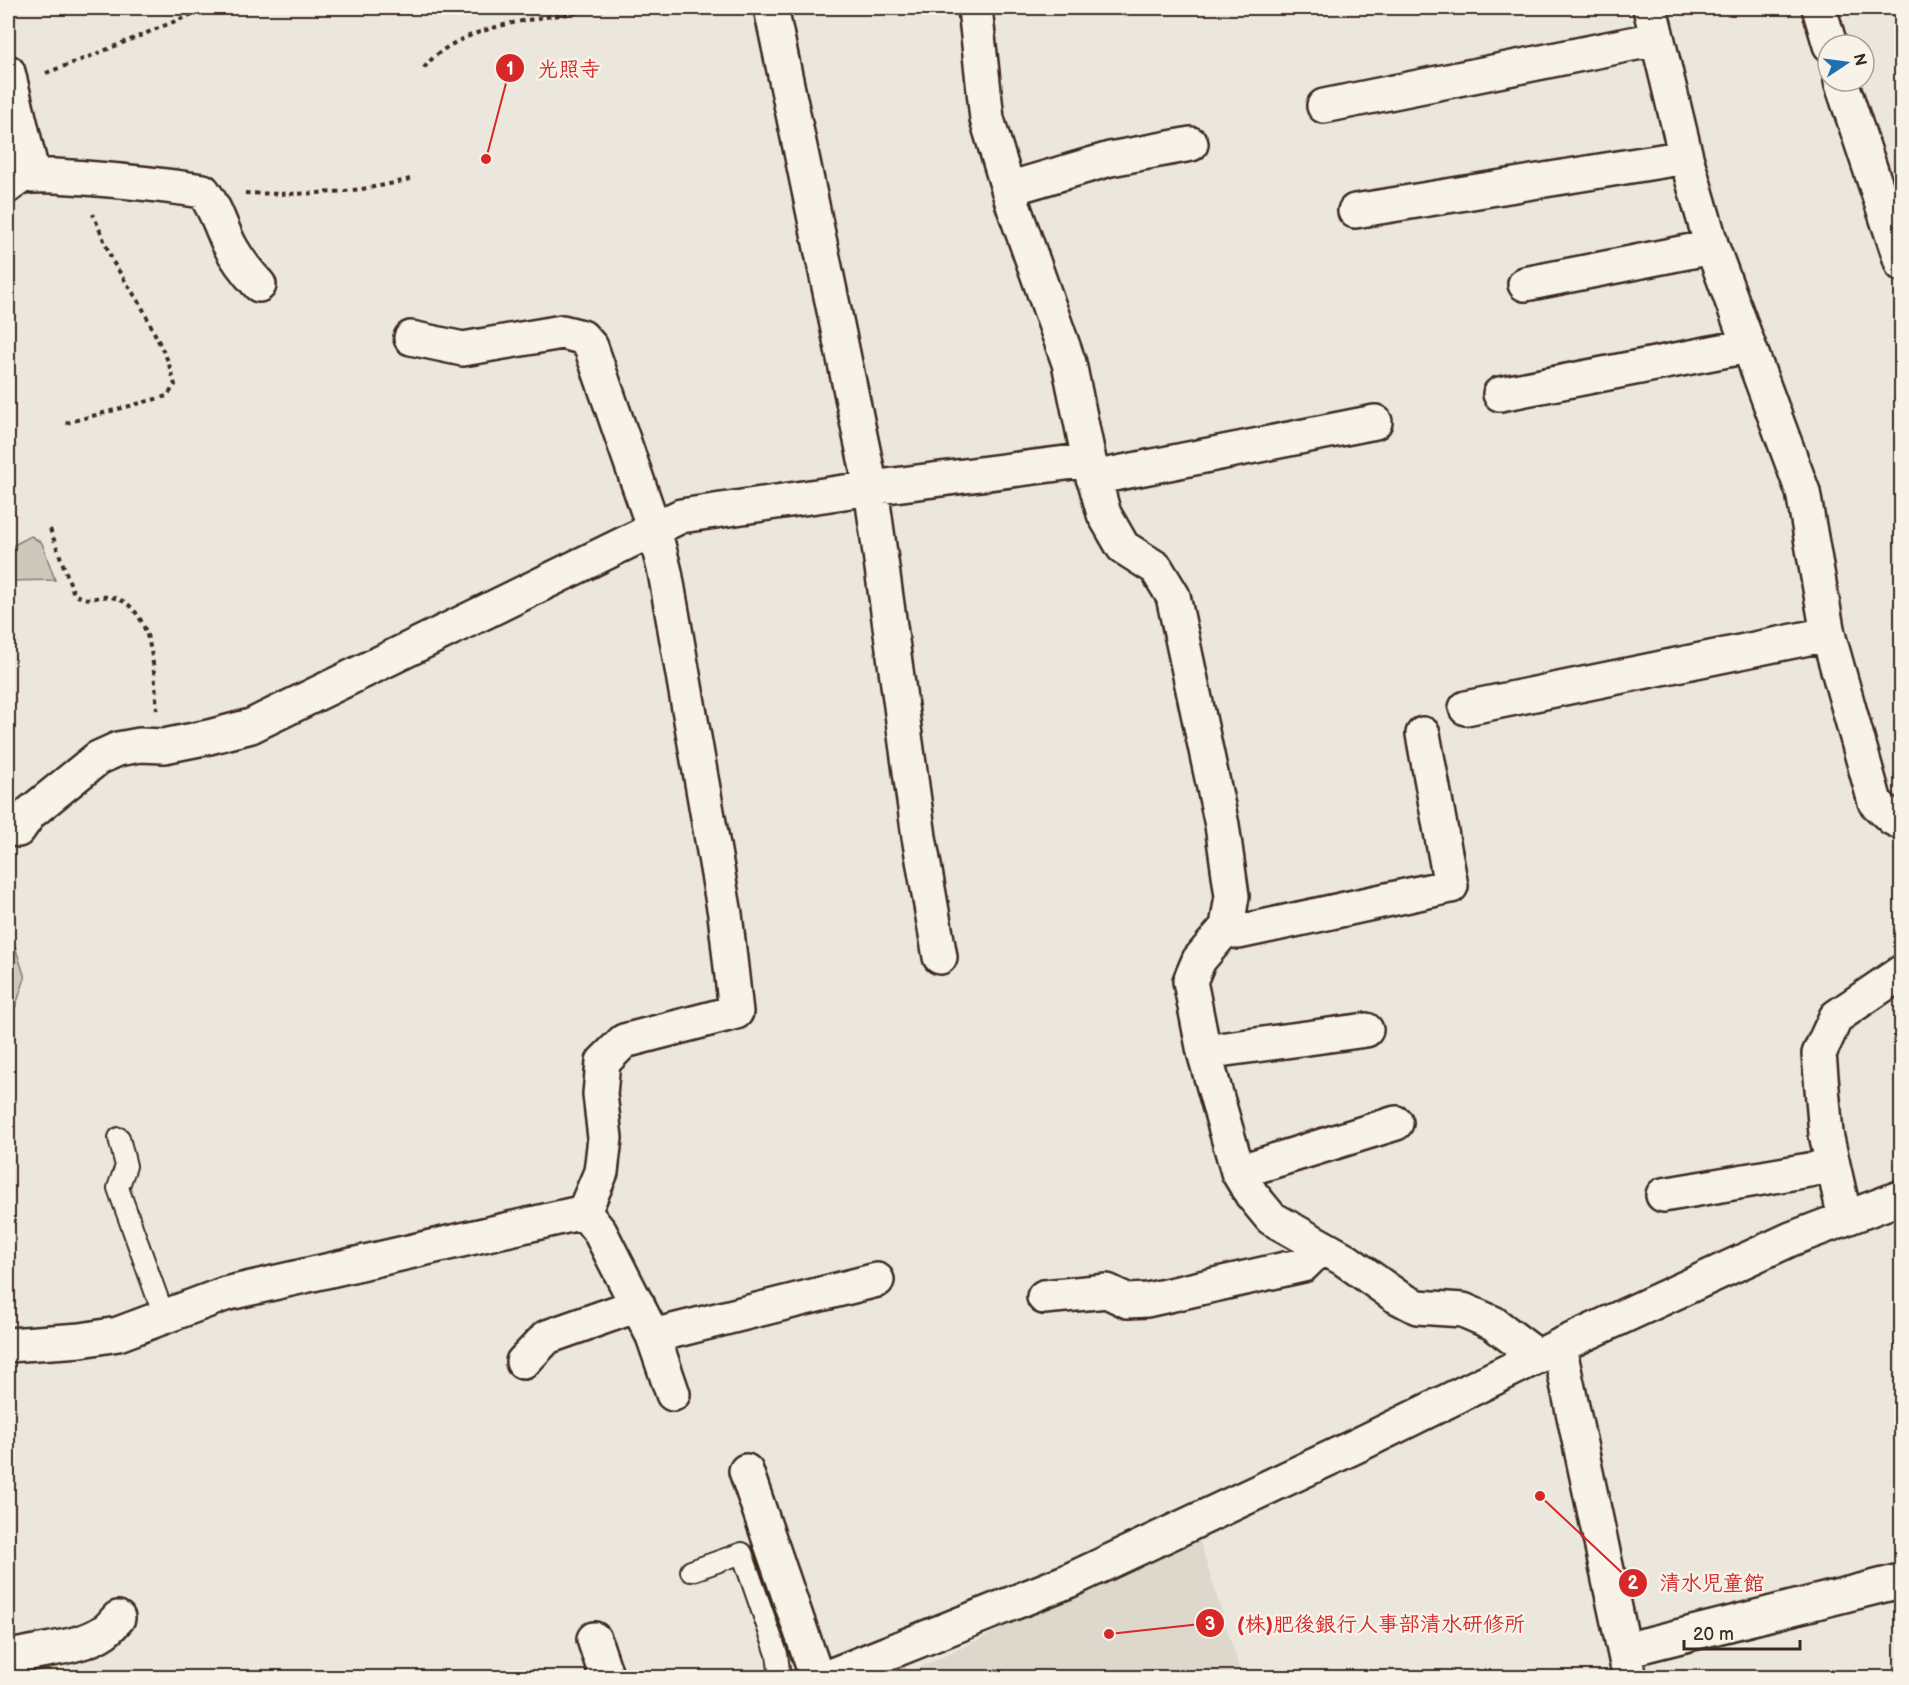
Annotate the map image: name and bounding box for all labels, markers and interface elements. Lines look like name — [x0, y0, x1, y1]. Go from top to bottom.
north arrow — [1816, 33, 1876, 93]
callout: 光照寺 — [495, 49, 612, 88]
text: N — [1849, 52, 1870, 68]
text: 光照寺 — [538, 57, 601, 82]
text: 1 — [506, 59, 514, 80]
callout: 清水児童館 — [1618, 1563, 1777, 1602]
text: 清水児童館 — [1660, 1571, 1765, 1596]
text: 2 — [1628, 1573, 1639, 1594]
callout: (株)肥後銀行人事部清水研修所 — [1195, 1604, 1536, 1643]
text: (株)肥後銀行人事部清水研修所 — [1237, 1612, 1525, 1637]
scale bar — [1684, 1613, 1800, 1651]
text: 3 — [1205, 1614, 1215, 1635]
text: 20 m — [1693, 1624, 1734, 1645]

